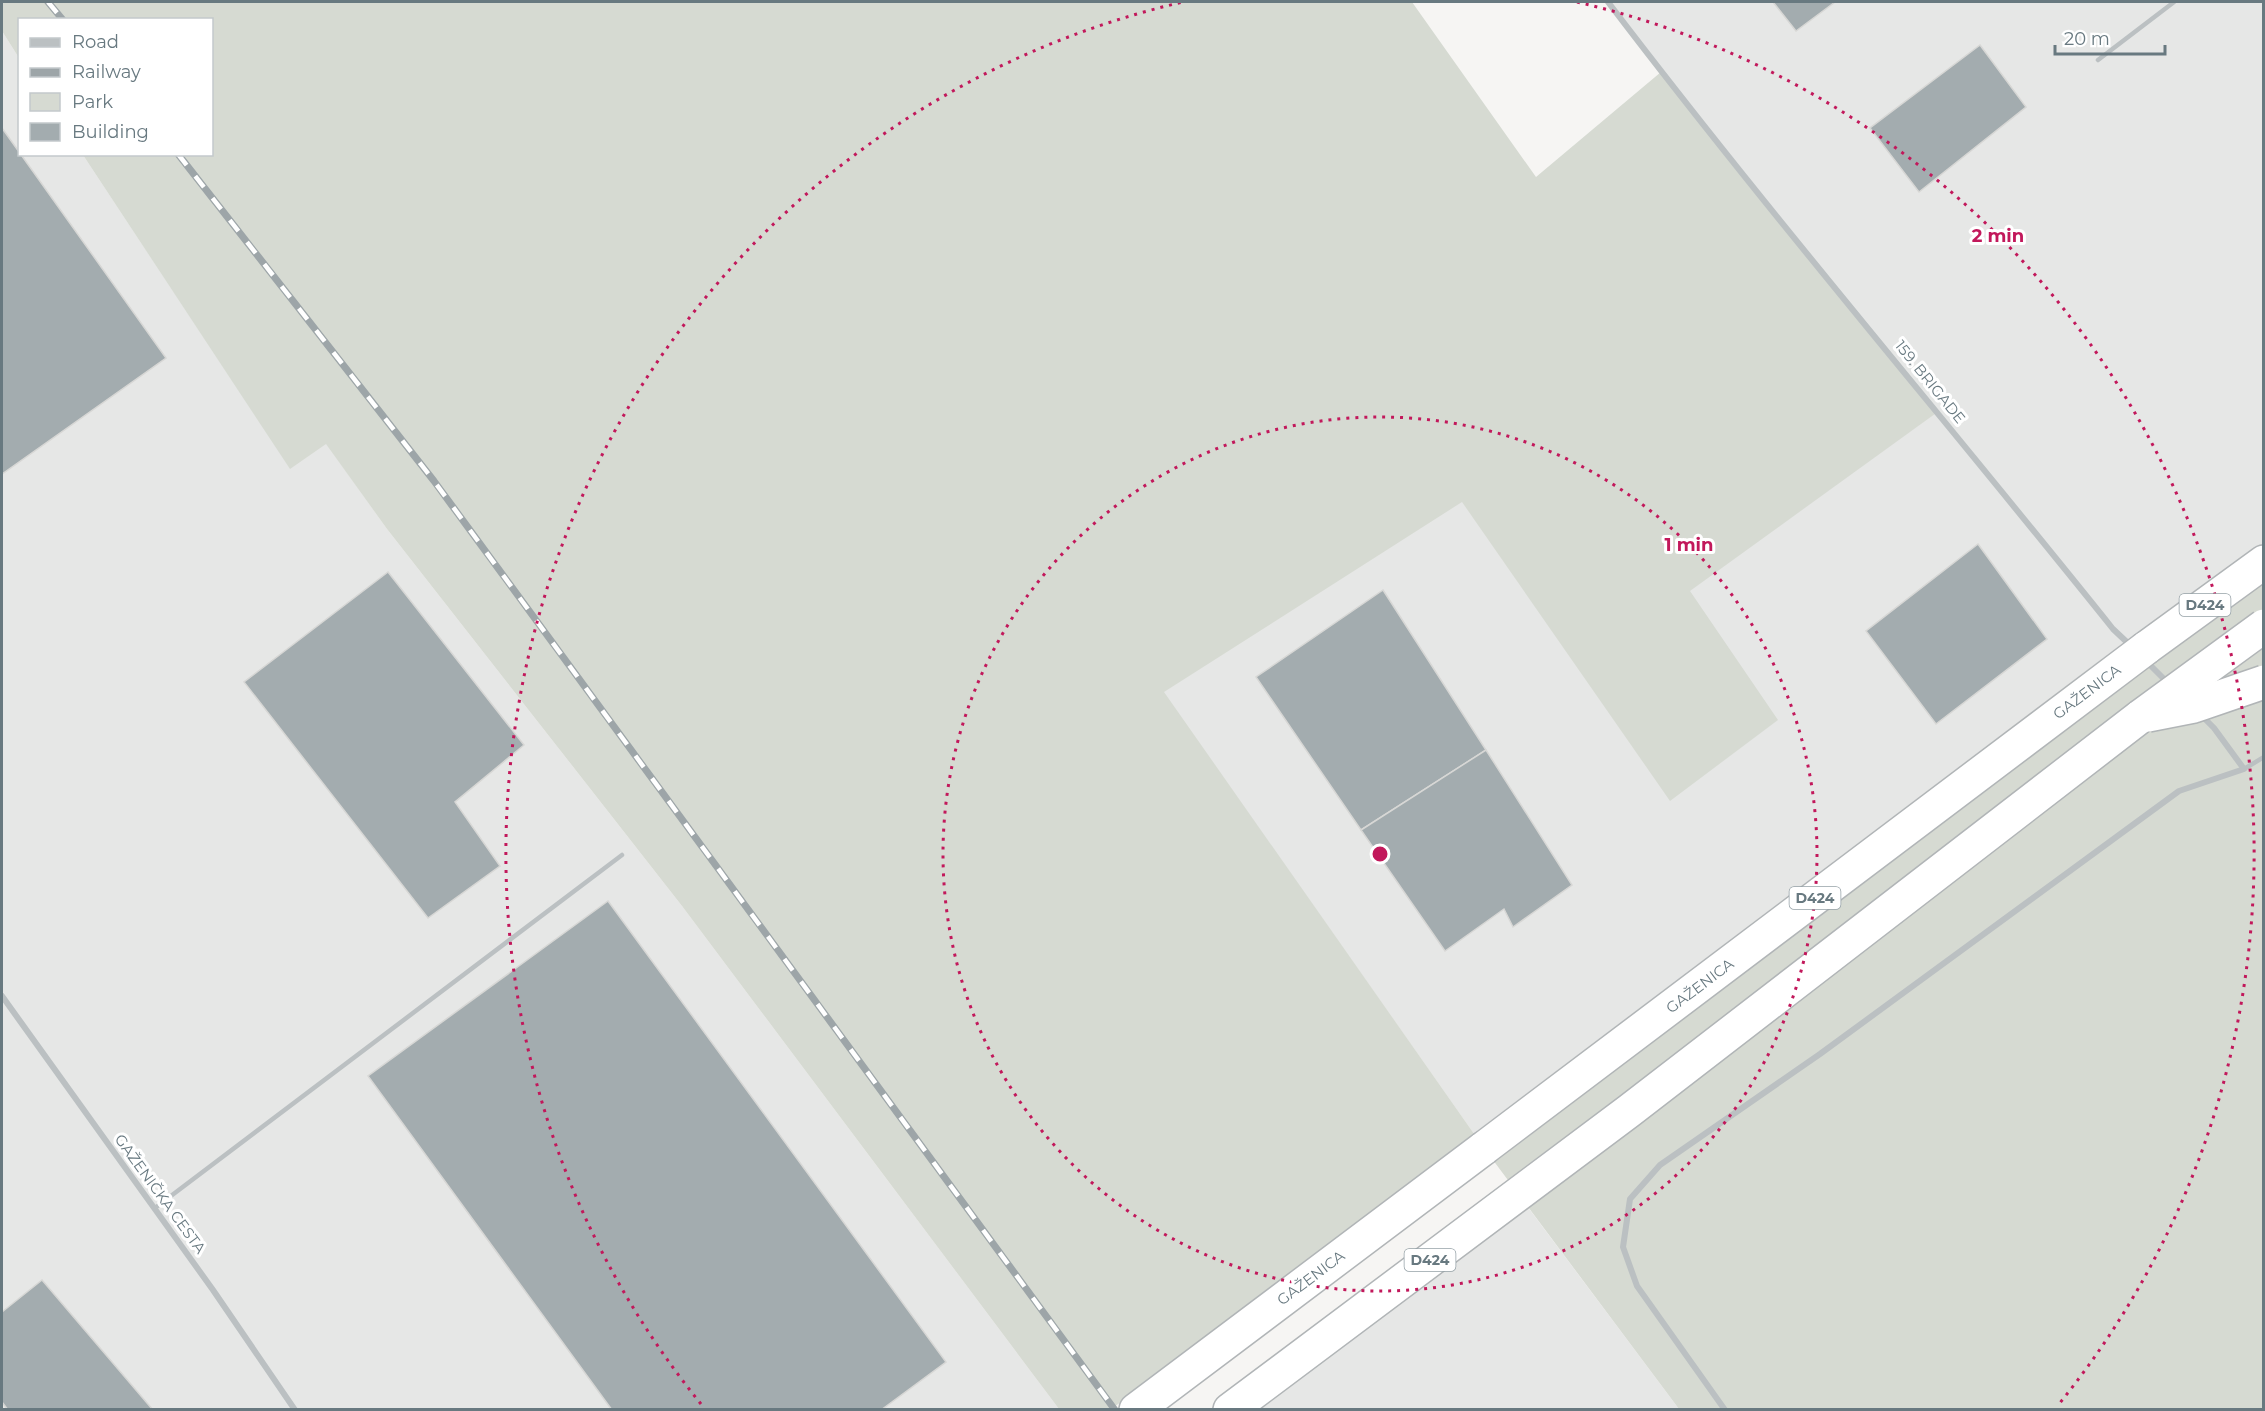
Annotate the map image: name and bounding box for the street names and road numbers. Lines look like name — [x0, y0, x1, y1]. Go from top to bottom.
street label: 159. BRIGADE — [1891, 336, 1970, 427]
road number: D424 — [2180, 594, 2230, 616]
street label: GAŽENICA — [2049, 660, 2125, 723]
road number: D424 — [1790, 887, 1840, 909]
street label: GAŽENICA — [1662, 954, 1738, 1017]
street label: GAŽENIČKA CESTA — [111, 1130, 210, 1257]
street label: GAŽENICA — [1273, 1246, 1349, 1309]
road number: D424 — [1404, 1249, 1456, 1271]

